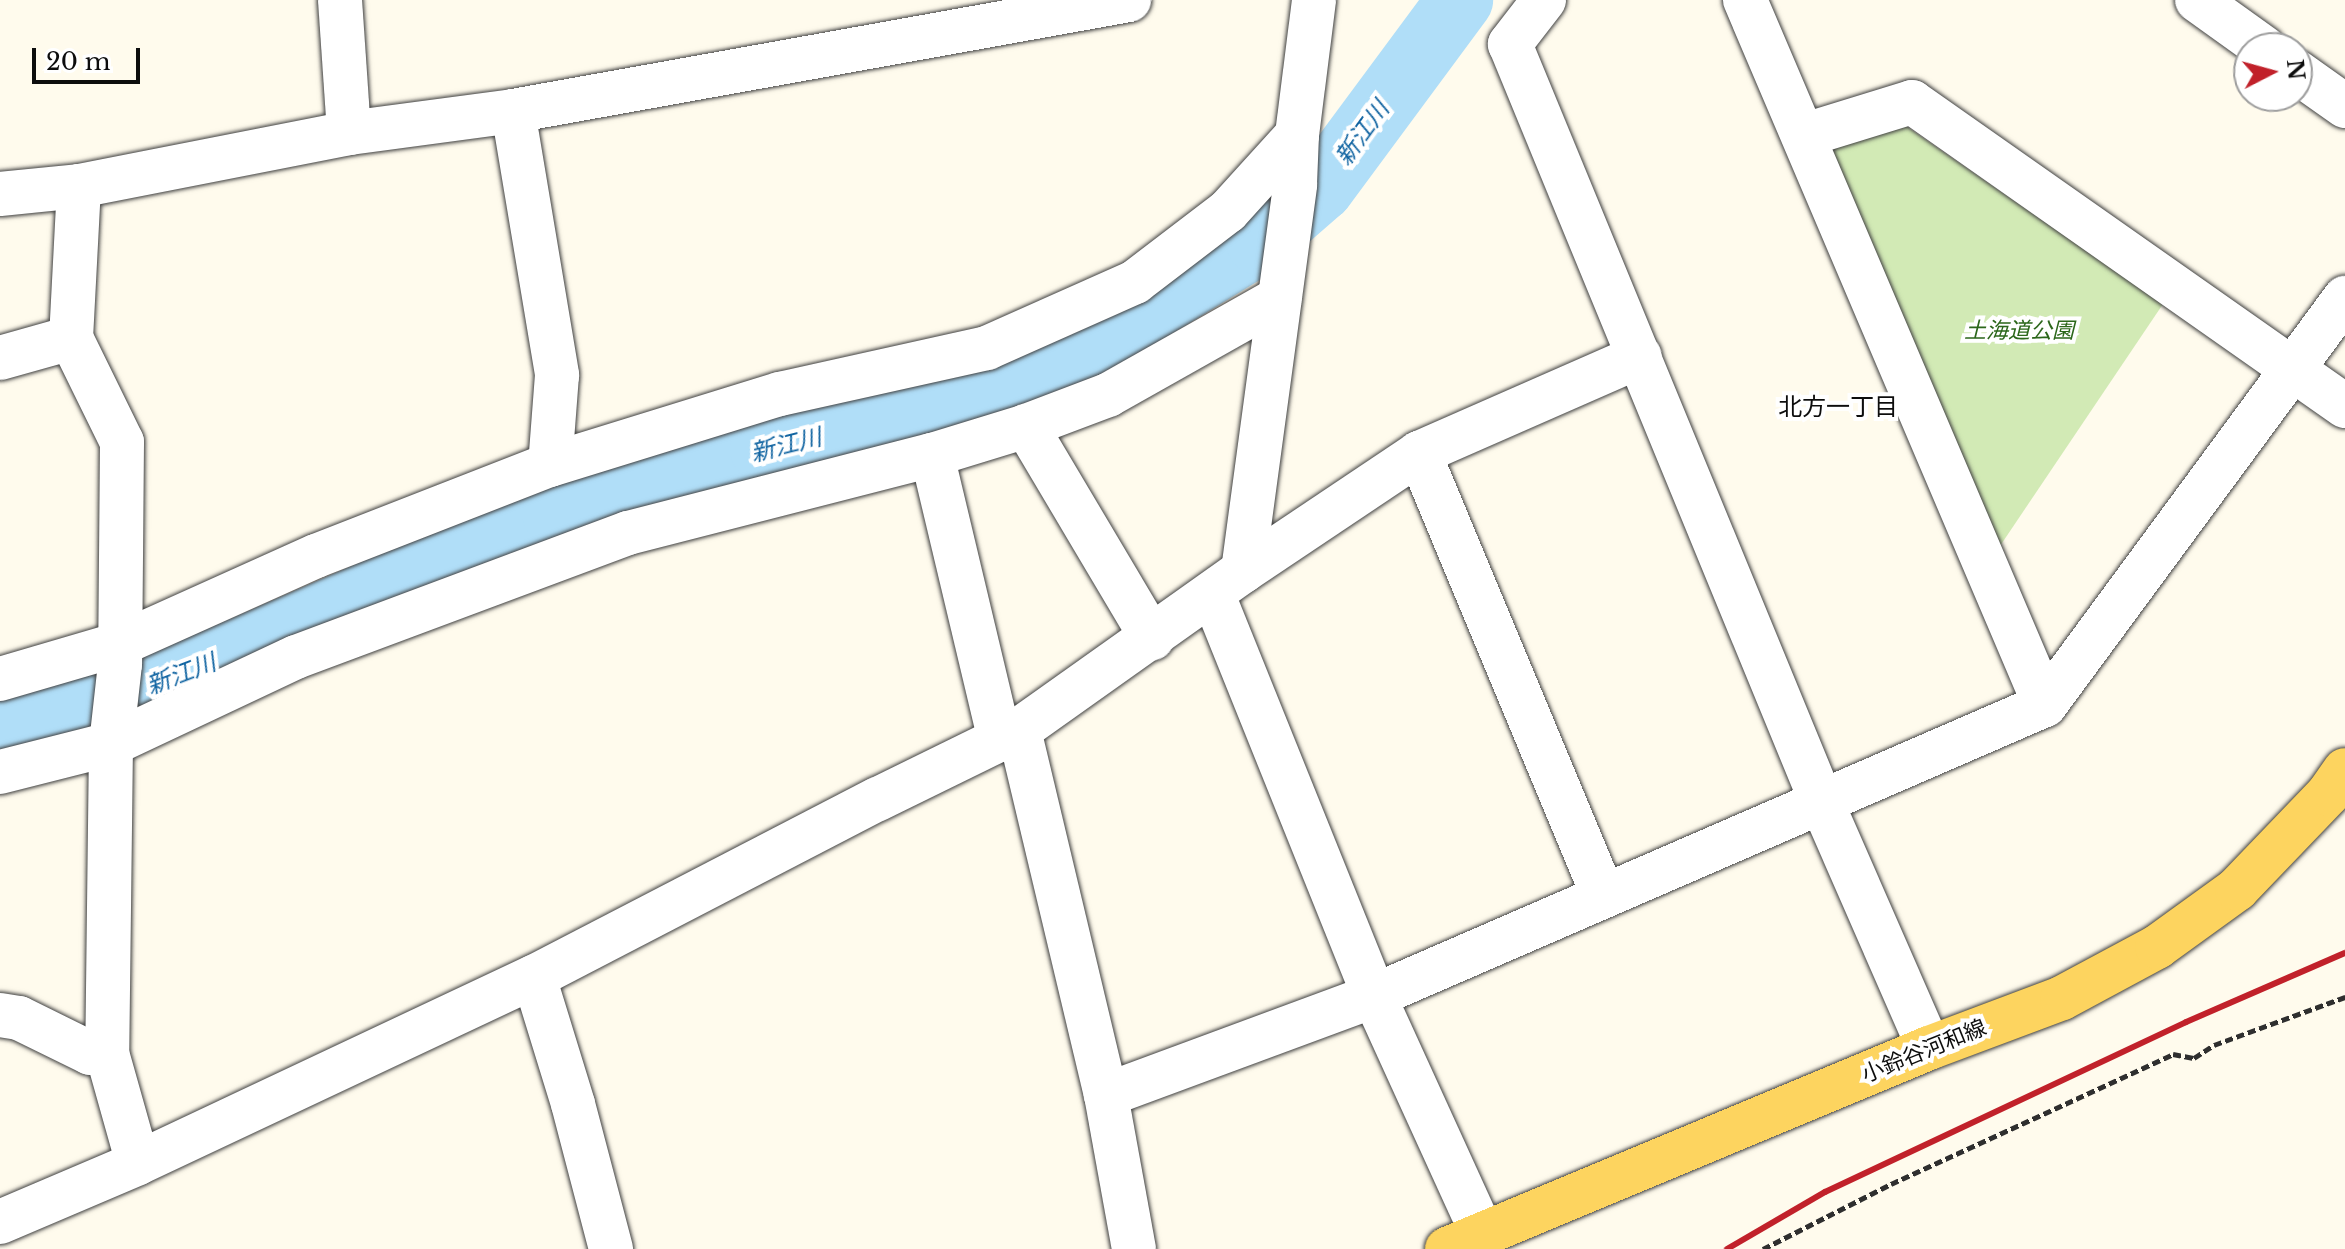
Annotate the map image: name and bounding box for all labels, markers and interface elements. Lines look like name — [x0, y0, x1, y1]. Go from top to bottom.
scale bar — [36, 32, 144, 82]
north arrow — [2233, 32, 2313, 112]
text: 20 m — [46, 47, 111, 76]
text: N — [2281, 58, 2310, 81]
water label: 新江川 — [1329, 95, 1395, 171]
park label: 土海道公園 — [1964, 318, 2074, 344]
district label: 北方一丁目 — [1778, 393, 1898, 421]
water label: 新江川 — [748, 422, 824, 468]
water label: 新江川 — [142, 648, 220, 700]
street label: 小鈴谷河和線 — [1858, 1014, 1990, 1088]

